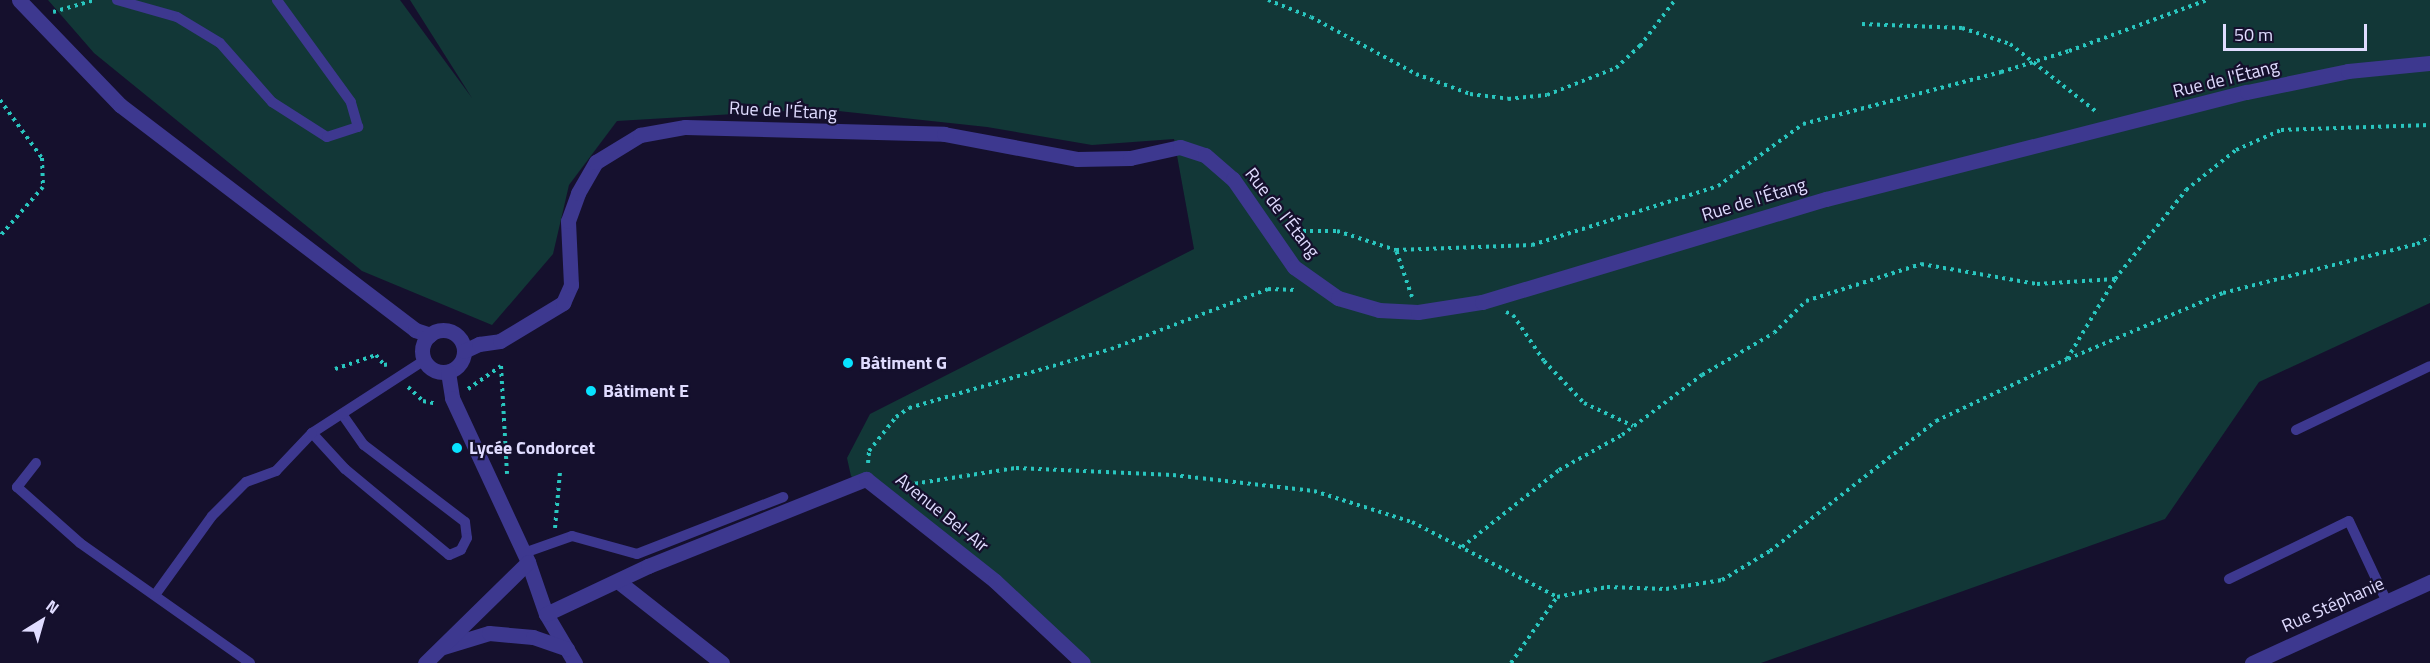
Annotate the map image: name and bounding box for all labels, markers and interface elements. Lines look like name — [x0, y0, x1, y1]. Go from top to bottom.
scale bar — [2226, 12, 2370, 50]
text: 50 m — [2234, 21, 2273, 48]
street label: Rue de l'Étang — [2171, 55, 2281, 103]
street label: Rue de l'Étang — [728, 97, 838, 125]
street label: Rue de l'Étang — [1240, 164, 1324, 262]
street label: Rue de l'Étang — [1699, 174, 1809, 226]
place label: Bâtiment G — [860, 352, 947, 374]
marker: Bâtiment G — [841, 356, 855, 370]
place label: Bâtiment E — [603, 380, 689, 402]
marker: Bâtiment E — [584, 384, 598, 398]
place label: Lycée Condorcet — [469, 437, 595, 459]
marker: Lycée Condorcet — [450, 441, 464, 455]
street label: Avenue Bel-Air — [891, 469, 993, 557]
street label: Rue Stéphanie — [2279, 573, 2387, 637]
north arrow — [12, 591, 72, 651]
text: N — [41, 594, 64, 620]

